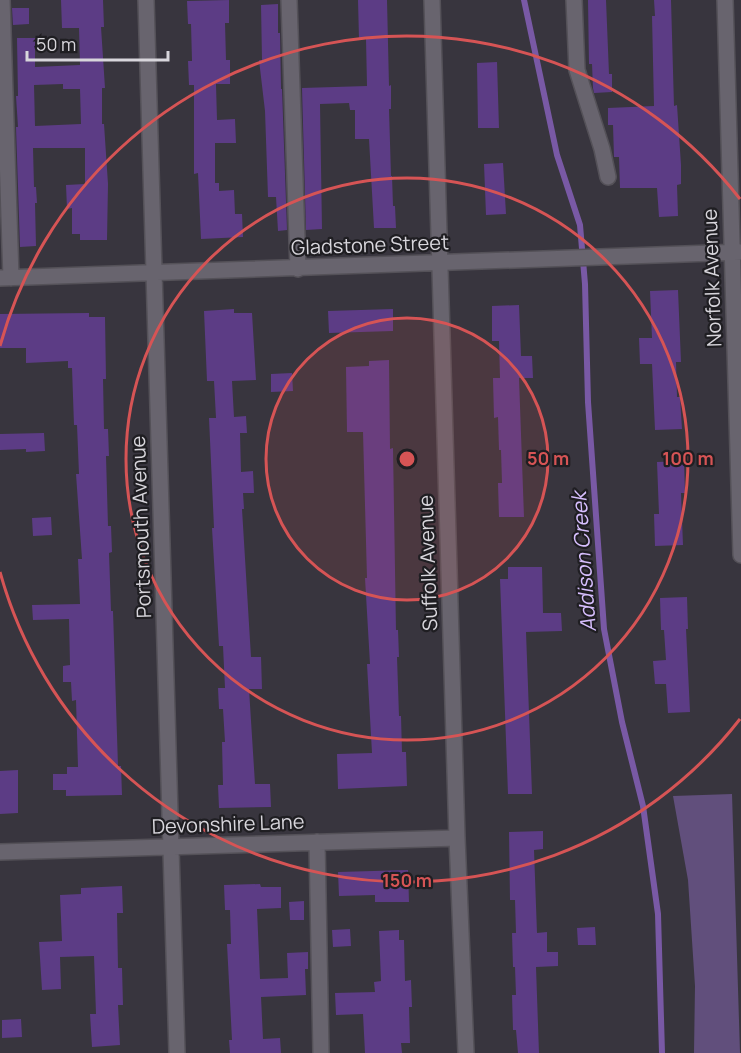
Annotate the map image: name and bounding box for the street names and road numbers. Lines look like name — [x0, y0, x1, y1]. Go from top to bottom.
street label: Norfolk Avenue — [696, 208, 727, 348]
street label: Gladstone Street — [291, 228, 449, 261]
street label: Portsmouth Avenue — [124, 435, 157, 619]
street label: Suffolk Avenue — [412, 495, 443, 631]
street label: Devonshire Lane — [151, 807, 305, 840]

